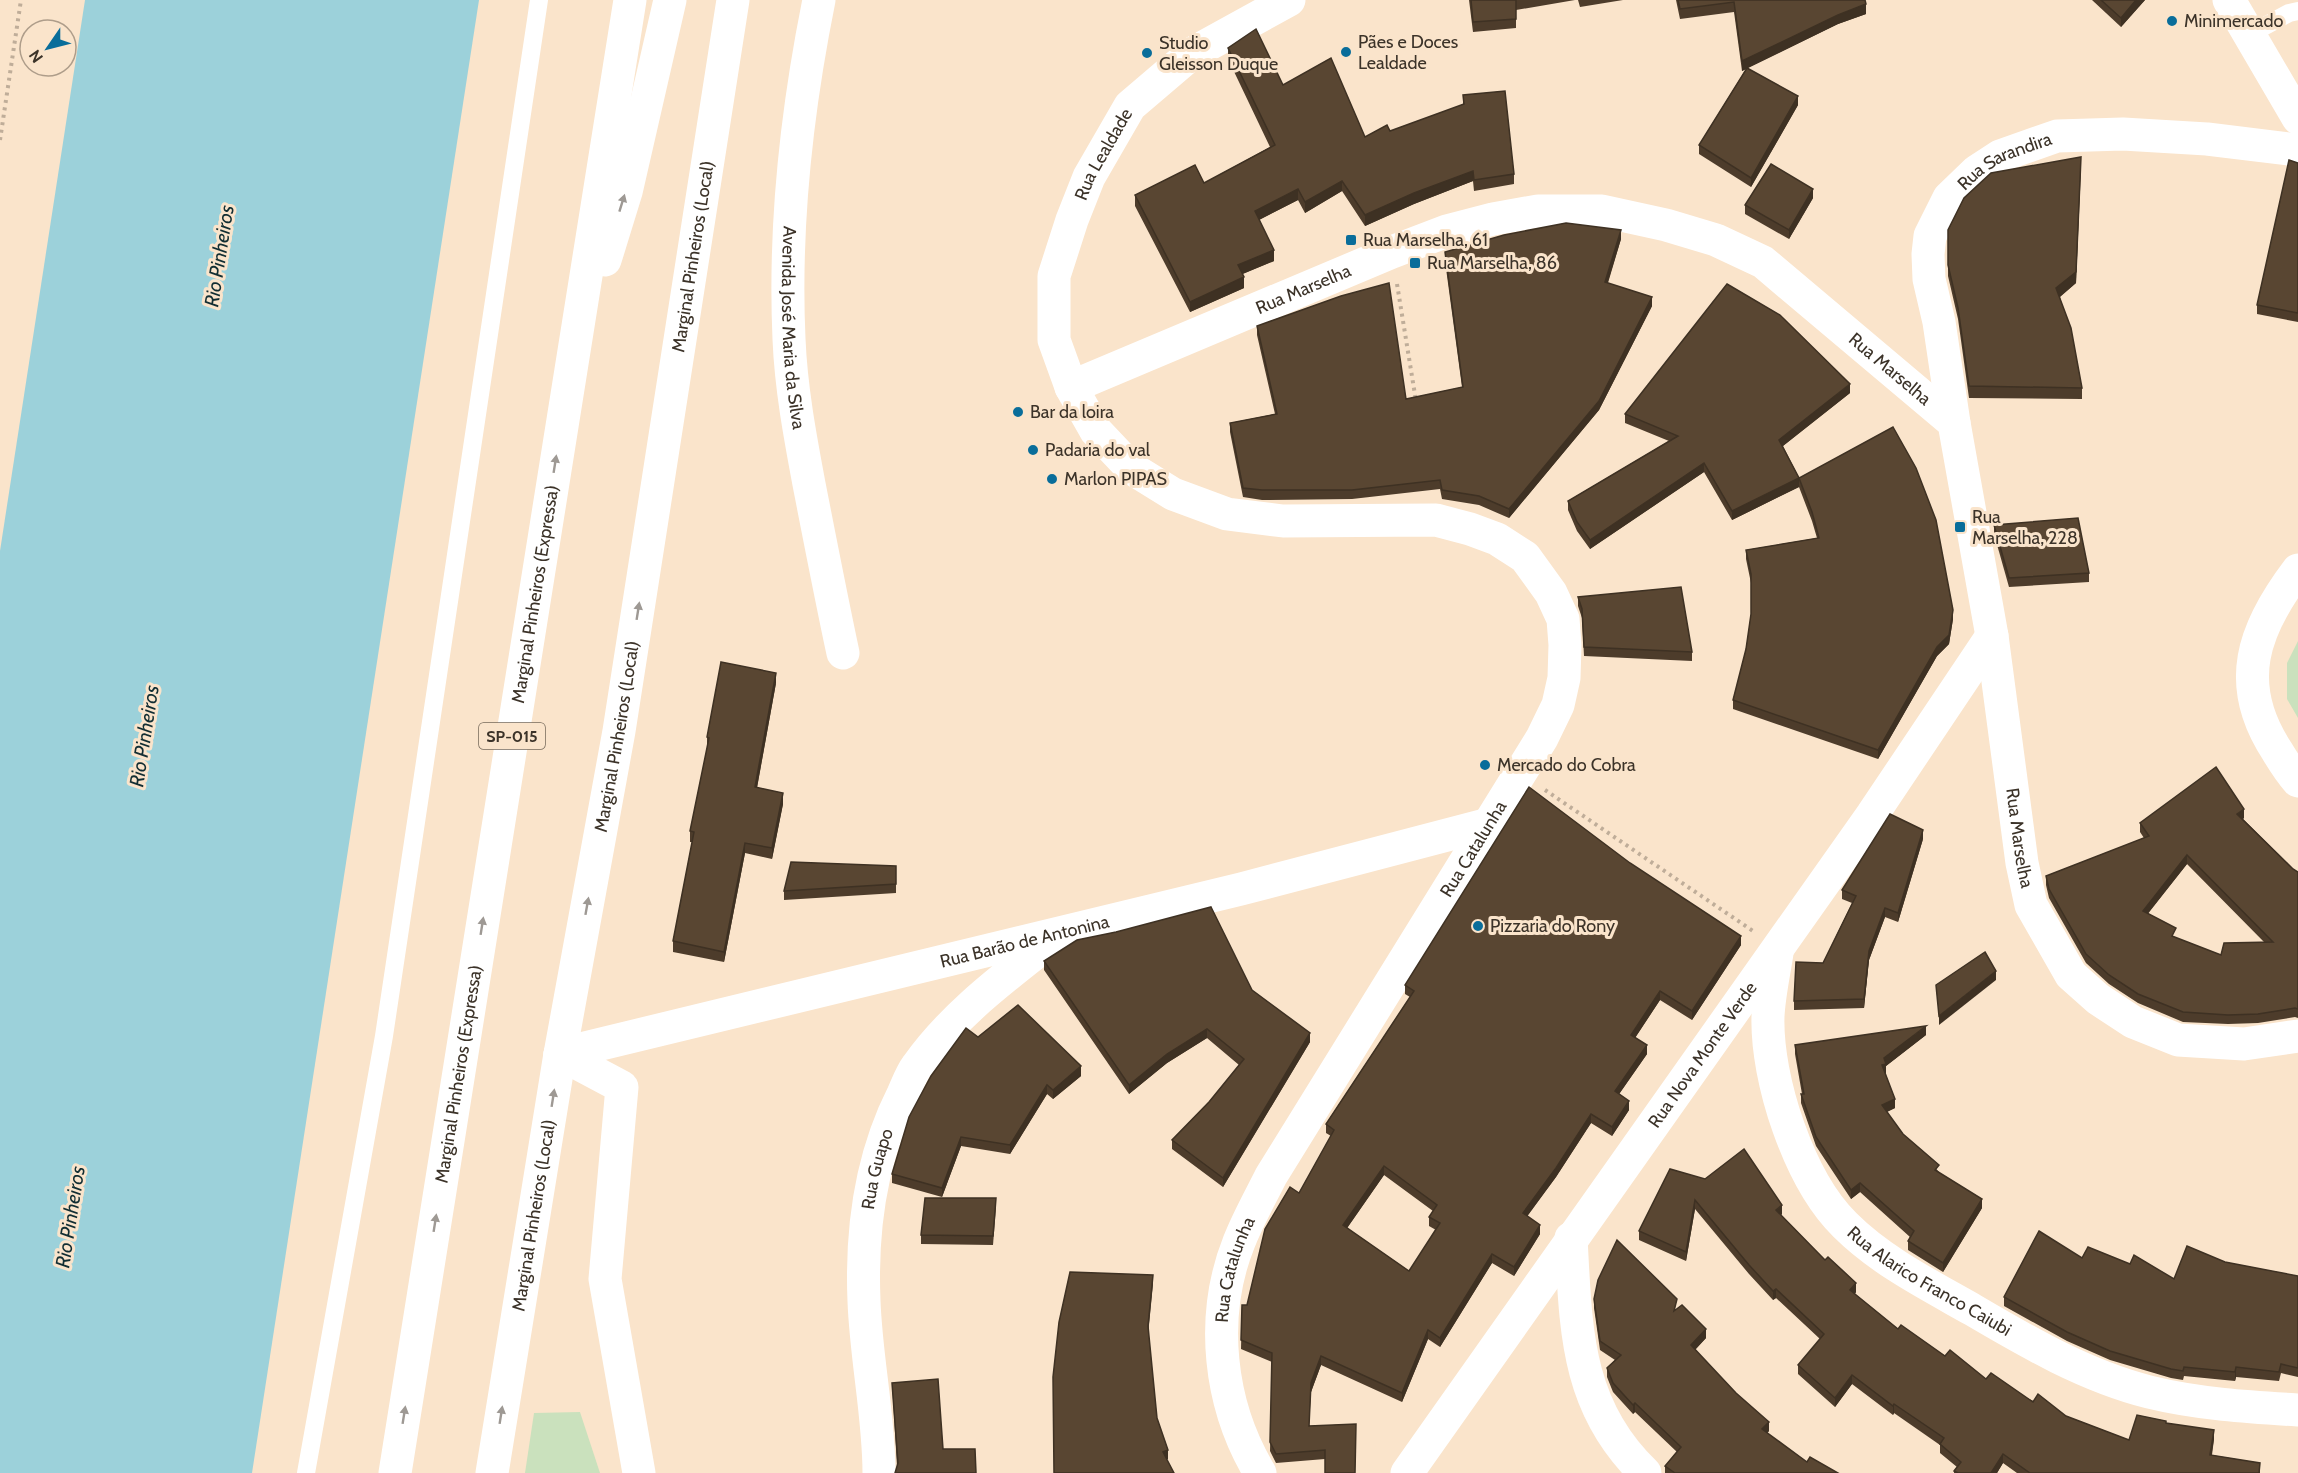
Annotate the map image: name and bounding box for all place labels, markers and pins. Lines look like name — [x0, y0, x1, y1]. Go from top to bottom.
place label: Minimercado — [2184, 10, 2283, 32]
marker: Minimercado — [2165, 14, 2179, 28]
place label: Pães e Doces Lealdade — [1358, 31, 1458, 74]
place label: Studio Gleisson Duque — [1159, 32, 1278, 75]
marker: Pães e Doces Lealdade — [1339, 45, 1353, 59]
marker: Studio Gleisson Duque — [1140, 46, 1154, 60]
place label: Rua Marselha, 61 — [1363, 229, 1488, 251]
marker: Rua Marselha, 61 — [1344, 233, 1358, 247]
place label: Rua Marselha, 86 — [1427, 252, 1557, 274]
marker: Rua Marselha, 86 — [1408, 256, 1422, 270]
place label: Bar da loira — [1030, 401, 1114, 423]
marker: Bar da loira — [1011, 405, 1025, 419]
place label: Padaria do val — [1045, 439, 1151, 461]
marker: Padaria do val — [1026, 443, 1040, 457]
place label: Marlon PIPAS — [1064, 468, 1167, 490]
marker: Marlon PIPAS — [1045, 472, 1059, 486]
place label: Rua Marselha, 228 — [1972, 506, 2078, 549]
marker: Rua Marselha, 228 — [1953, 520, 1967, 534]
place label: Mercado do Cobra — [1497, 754, 1636, 776]
marker: Mercado do Cobra — [1478, 758, 1492, 772]
place label: Pizzaria do Rony — [1490, 915, 1615, 937]
marker: Pizzaria do Rony — [1471, 919, 1485, 933]

